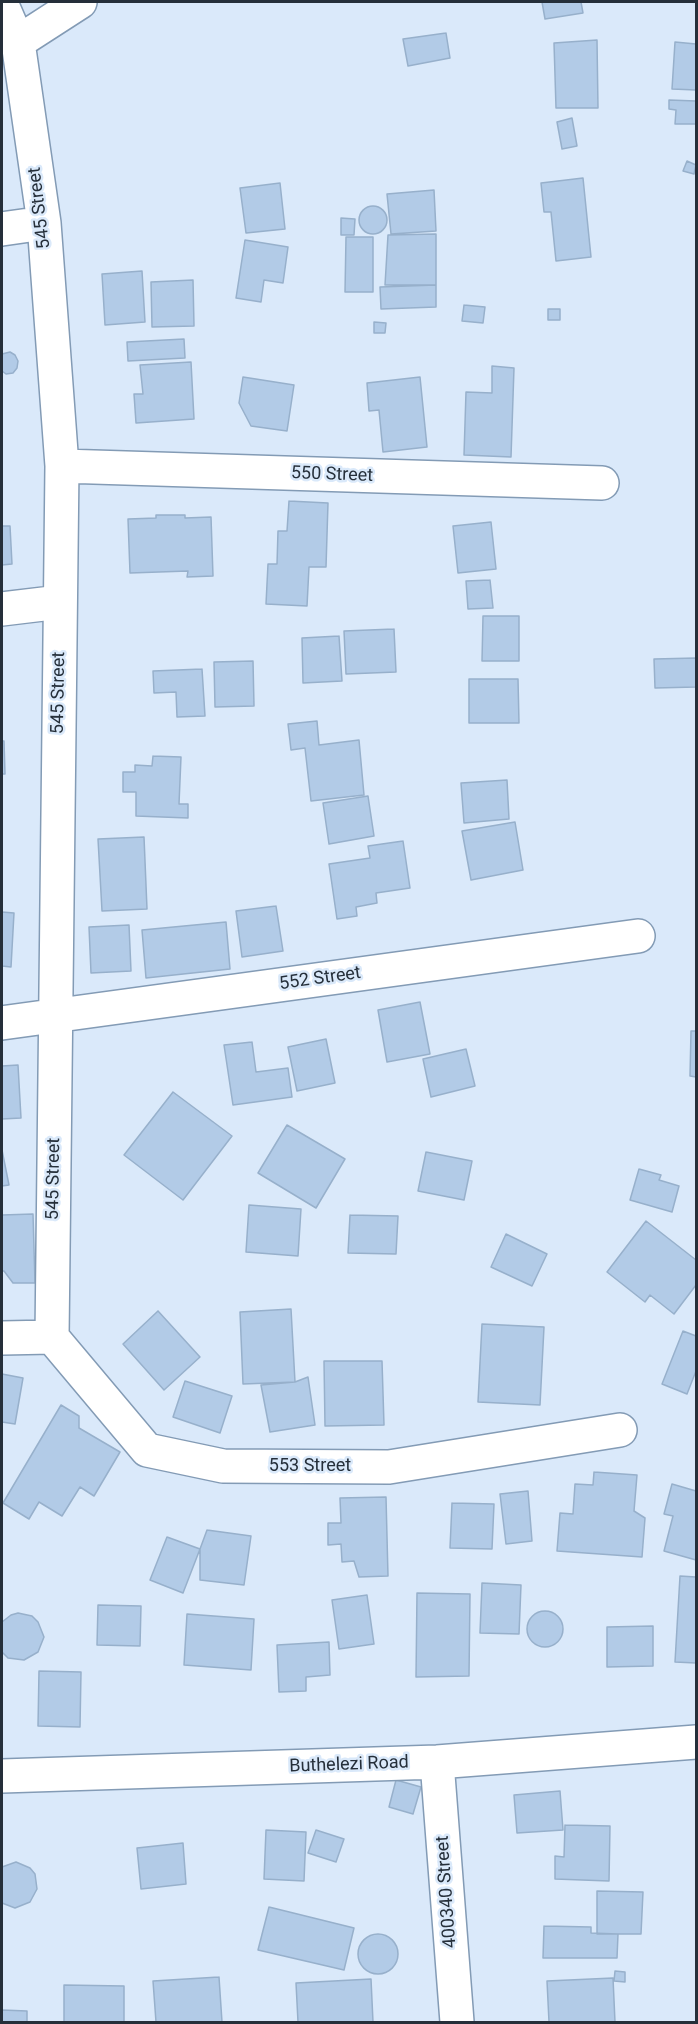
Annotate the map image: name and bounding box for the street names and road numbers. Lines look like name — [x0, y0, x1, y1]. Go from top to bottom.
street label: 545 Street — [24, 166, 56, 250]
street label: 550 Street — [290, 463, 374, 487]
street label: 545 Street — [47, 652, 71, 734]
street label: 552 Street — [278, 963, 362, 995]
street label: 545 Street — [42, 1138, 66, 1220]
street label: 553 Street — [269, 1455, 351, 1477]
street label: Buthelezi Road — [289, 1752, 409, 1778]
street label: 400340 Street — [432, 1835, 462, 1949]

